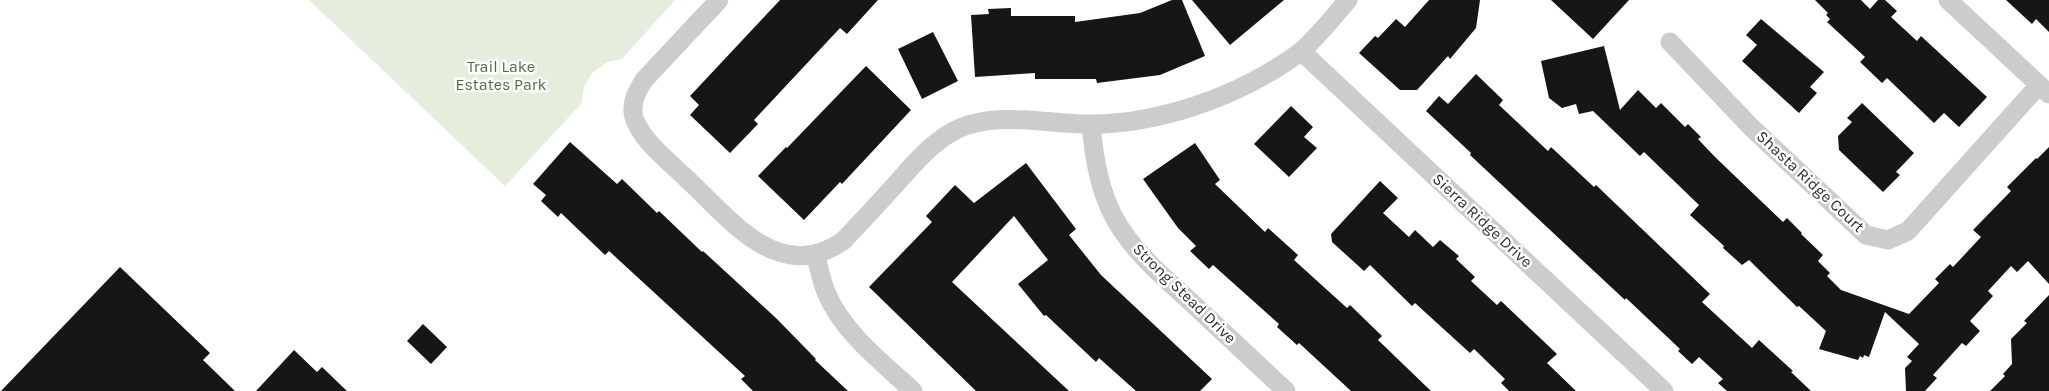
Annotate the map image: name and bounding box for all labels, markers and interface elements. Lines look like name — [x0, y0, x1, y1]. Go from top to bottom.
park label: Trail Lake Estates Park — [455, 57, 547, 95]
street label: Shasta Ridge Court — [1752, 127, 1868, 237]
street label: Sierra Ridge Drive — [1428, 170, 1536, 272]
street label: Strong Stead Drive — [1128, 240, 1240, 348]

